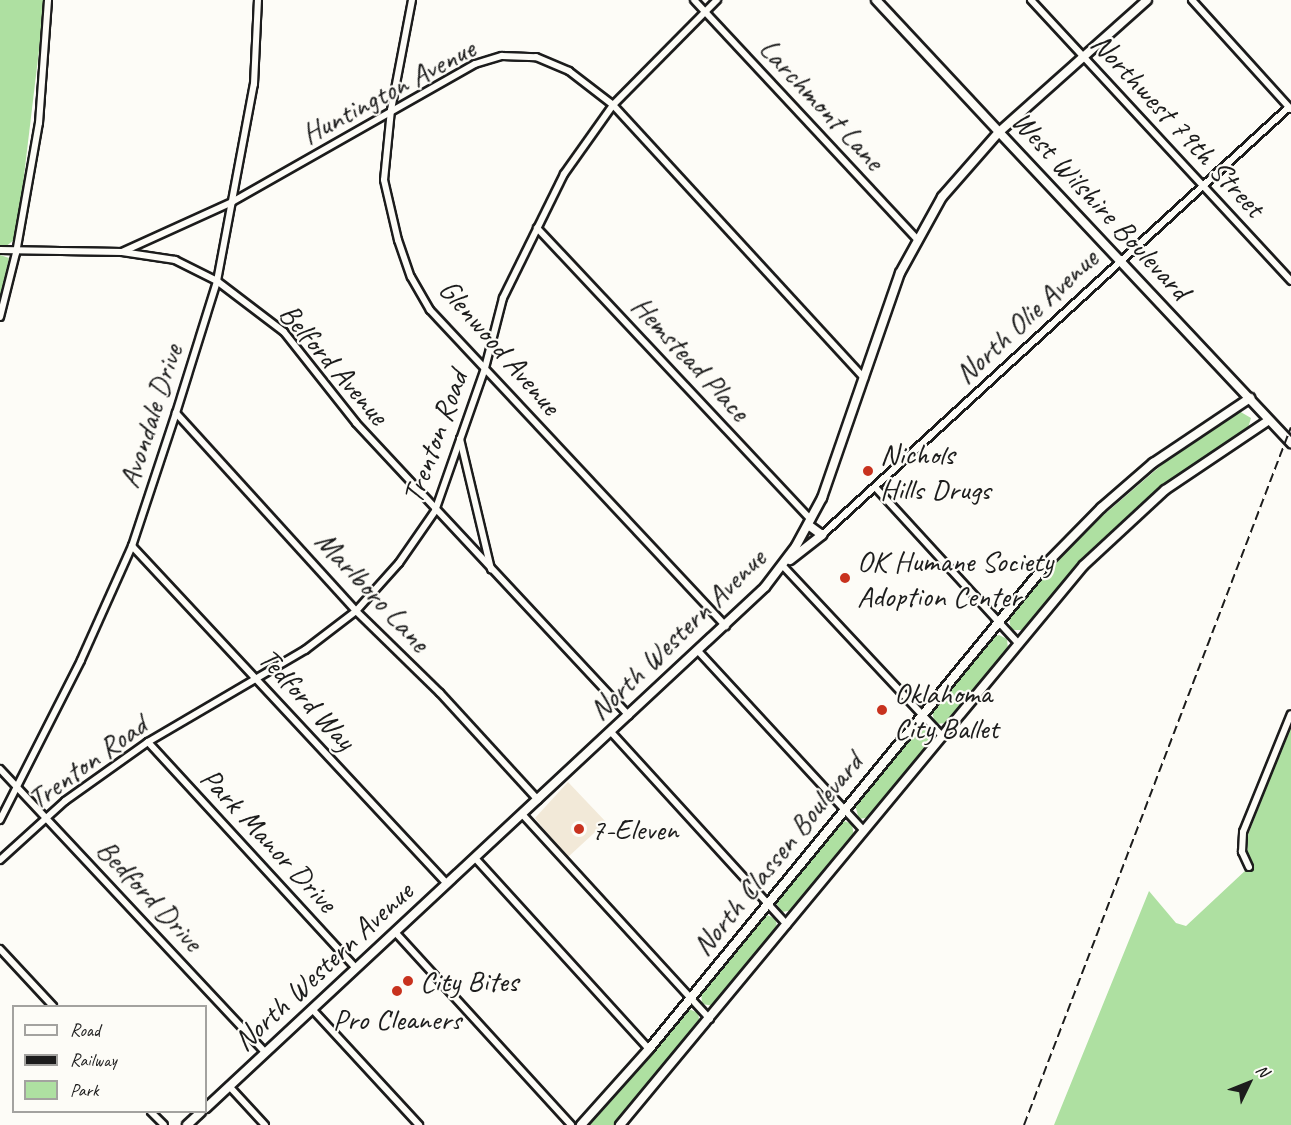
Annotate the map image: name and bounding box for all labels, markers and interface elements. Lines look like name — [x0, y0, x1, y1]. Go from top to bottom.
street label: Northwest 79th Street — [1083, 25, 1273, 225]
street label: Huntington Avenue — [295, 30, 481, 152]
street label: Larchmont Lane — [752, 30, 892, 178]
street label: West Wilshire Boulevard — [1004, 102, 1198, 308]
street label: North Olie Avenue — [947, 241, 1105, 391]
street label: Glenwood Avenue — [431, 272, 569, 422]
street label: Hemstead Place — [624, 288, 758, 428]
street label: Belford Avenue — [272, 296, 396, 432]
street label: Avondale Drive — [110, 340, 190, 492]
street label: Trenton Road — [395, 367, 475, 507]
place label: Nichols Hills Drugs — [880, 436, 991, 506]
marker: Nichols Hills Drugs — [861, 464, 875, 478]
street label: Marlboro Lane — [308, 523, 438, 659]
street label: North Western Avenue — [581, 540, 773, 728]
place label: OK Humane Society Adoption Center — [857, 543, 1052, 614]
marker: OK Humane Society Adoption Center — [838, 571, 852, 585]
street label: Tedford Way — [251, 641, 363, 757]
place label: Oklahoma City Ballet — [894, 675, 1000, 746]
marker: Oklahoma City Ballet — [875, 703, 889, 717]
street label: Trenton Road — [21, 707, 153, 817]
street label: North Classen Boulevard — [684, 745, 870, 963]
street label: Park Manor Drive — [193, 760, 345, 920]
place label: 7-Eleven — [591, 811, 678, 847]
marker: 7-Eleven — [572, 822, 586, 836]
street label: Bedford Drive — [89, 831, 211, 959]
street label: North Western Avenue — [226, 874, 420, 1058]
place label: City Bites — [420, 963, 519, 999]
marker: City Bites — [401, 974, 415, 988]
marker: Pro Cleaners — [390, 984, 404, 998]
place label: Pro Cleaners — [333, 1001, 461, 1037]
legend — [12, 1005, 207, 1113]
text: Road — [70, 1019, 100, 1041]
text: Railway — [70, 1049, 117, 1071]
north arrow — [1219, 1053, 1279, 1113]
text: N — [1251, 1060, 1273, 1081]
text: Park — [70, 1079, 99, 1101]

